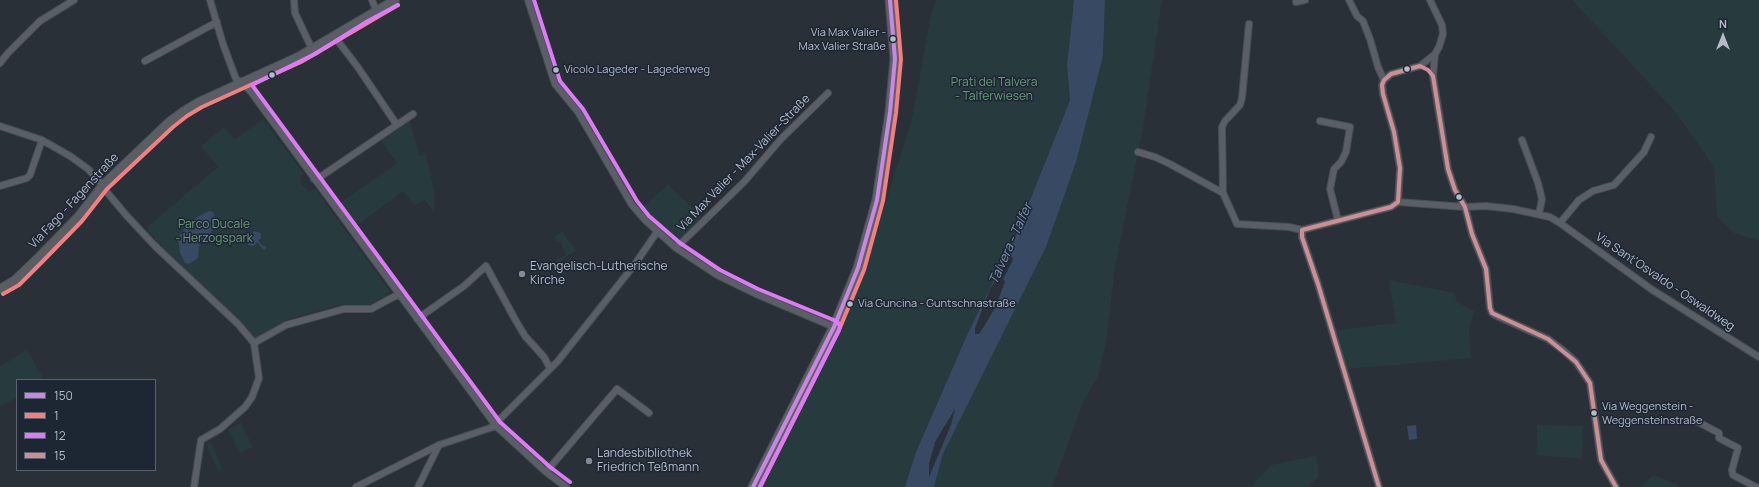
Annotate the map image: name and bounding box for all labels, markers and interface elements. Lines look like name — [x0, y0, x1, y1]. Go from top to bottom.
north arrow — [1703, 16, 1743, 56]
text: N — [1719, 16, 1727, 31]
place label: Via Max Valier - Max Valier Straße — [799, 26, 886, 52]
marker: Via Max Valier - Max Valier Straße — [888, 34, 898, 44]
place label: Vicolo Lageder - Lagederweg — [564, 63, 710, 77]
unlabelled marker — [1402, 64, 1412, 74]
marker: Vicolo Lageder - Lagederweg — [551, 65, 561, 75]
unlabelled marker — [267, 70, 277, 80]
park label: Prati del Talvera - Talferwiesen — [951, 76, 1037, 104]
street label: Via Max Valier - Max-Valier-Straße — [675, 92, 813, 234]
street label: Via Fago - Fagenstraße — [26, 150, 122, 252]
unlabelled marker — [1454, 192, 1464, 202]
water label: Talvera - Talfer — [986, 201, 1036, 287]
park label: Parco Ducale - Herzogspark — [175, 218, 253, 246]
street label: Via Sant'Osvaldo - Oswaldweg — [1593, 230, 1737, 334]
place label: Evangelisch-Lutherische Kirche — [530, 260, 668, 288]
marker: Evangelisch-Lutherische Kirche — [517, 269, 527, 279]
place label: Via Guncina - Guntschnastraße — [858, 297, 1016, 311]
marker: Via Guncina - Guntschnastraße — [845, 299, 855, 309]
legend — [16, 379, 156, 471]
text: 150 — [54, 387, 73, 404]
place label: Via Weggenstein - Weggensteinstraße — [1602, 400, 1702, 426]
text: 1 — [54, 407, 59, 424]
marker: Via Weggenstein - Weggensteinstraße — [1589, 408, 1599, 418]
text: 12 — [54, 427, 66, 444]
text: 15 — [54, 447, 66, 464]
place label: Landesbibliothek Friedrich Teßmann — [597, 447, 699, 475]
marker: Landesbibliothek Friedrich Teßmann — [584, 456, 594, 466]

